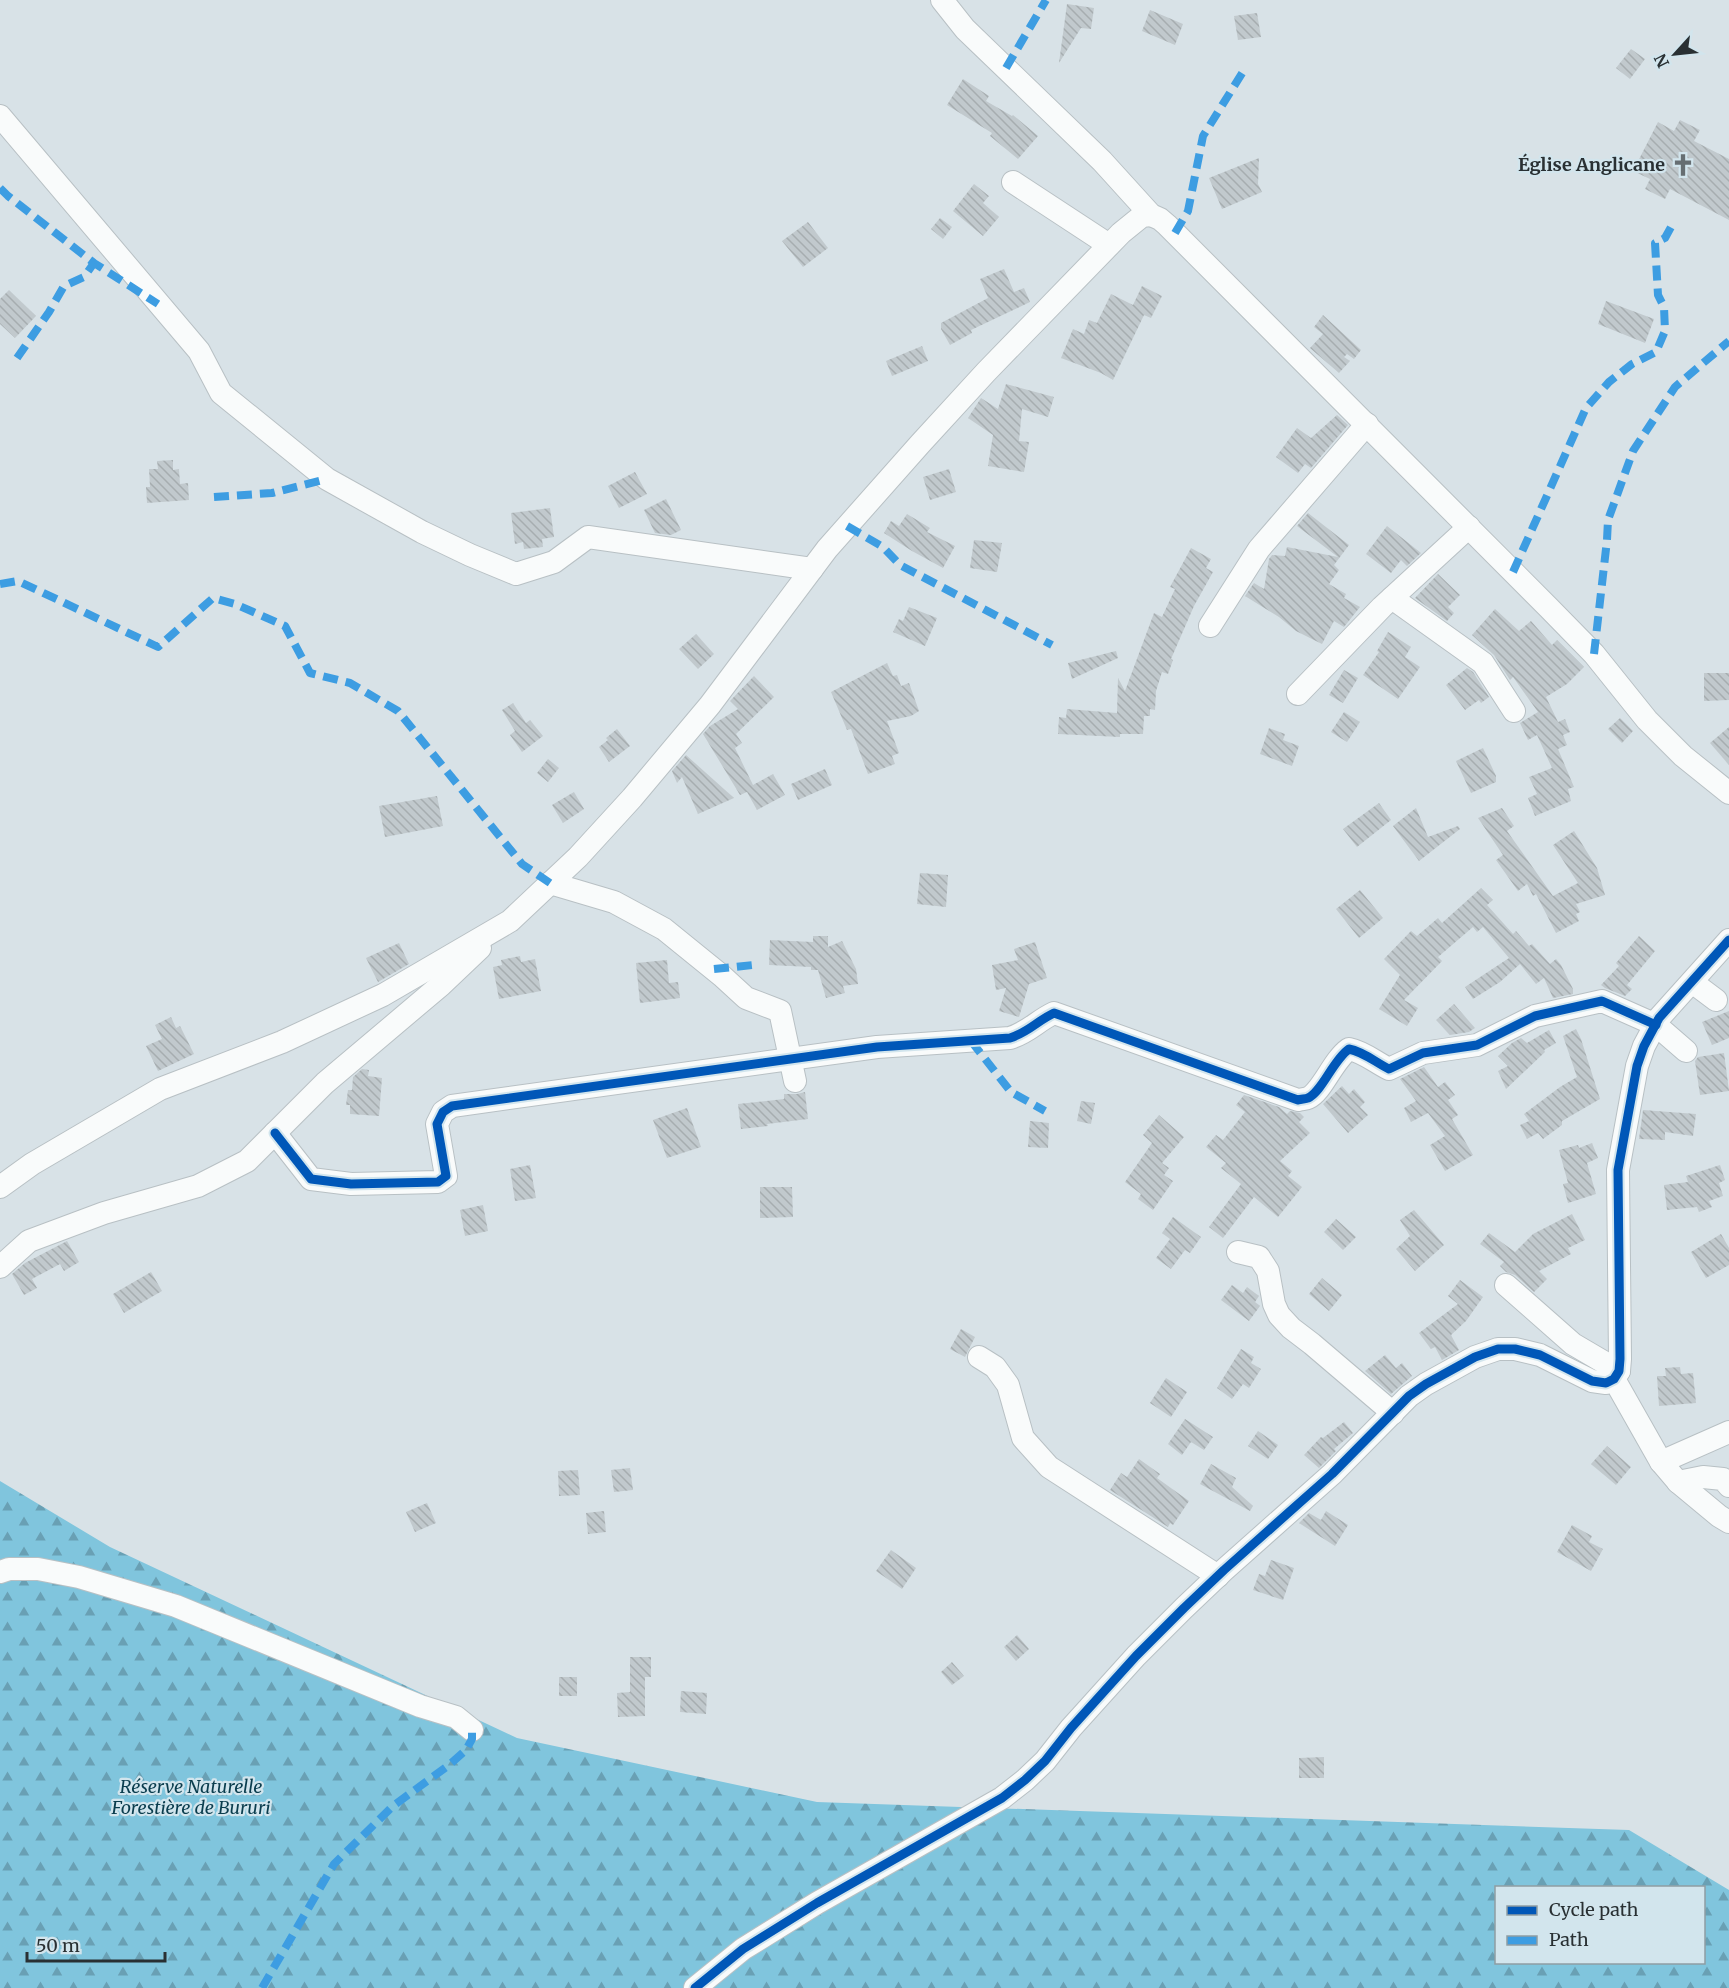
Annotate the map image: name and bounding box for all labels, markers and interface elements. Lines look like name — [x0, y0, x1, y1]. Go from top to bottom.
north arrow — [1645, 24, 1705, 84]
text: N — [1650, 50, 1673, 71]
church icon: Église Anglicane — [1670, 152, 1696, 178]
place label: Église Anglicane — [1518, 153, 1665, 176]
park label: Réserve Naturelle Forestière de Bururi — [110, 1775, 271, 1819]
legend — [1495, 1886, 1705, 1964]
text: Cycle path — [1549, 1898, 1639, 1921]
scale bar — [27, 1925, 165, 1963]
text: Path — [1549, 1928, 1589, 1951]
text: 50 m — [36, 1934, 80, 1957]

